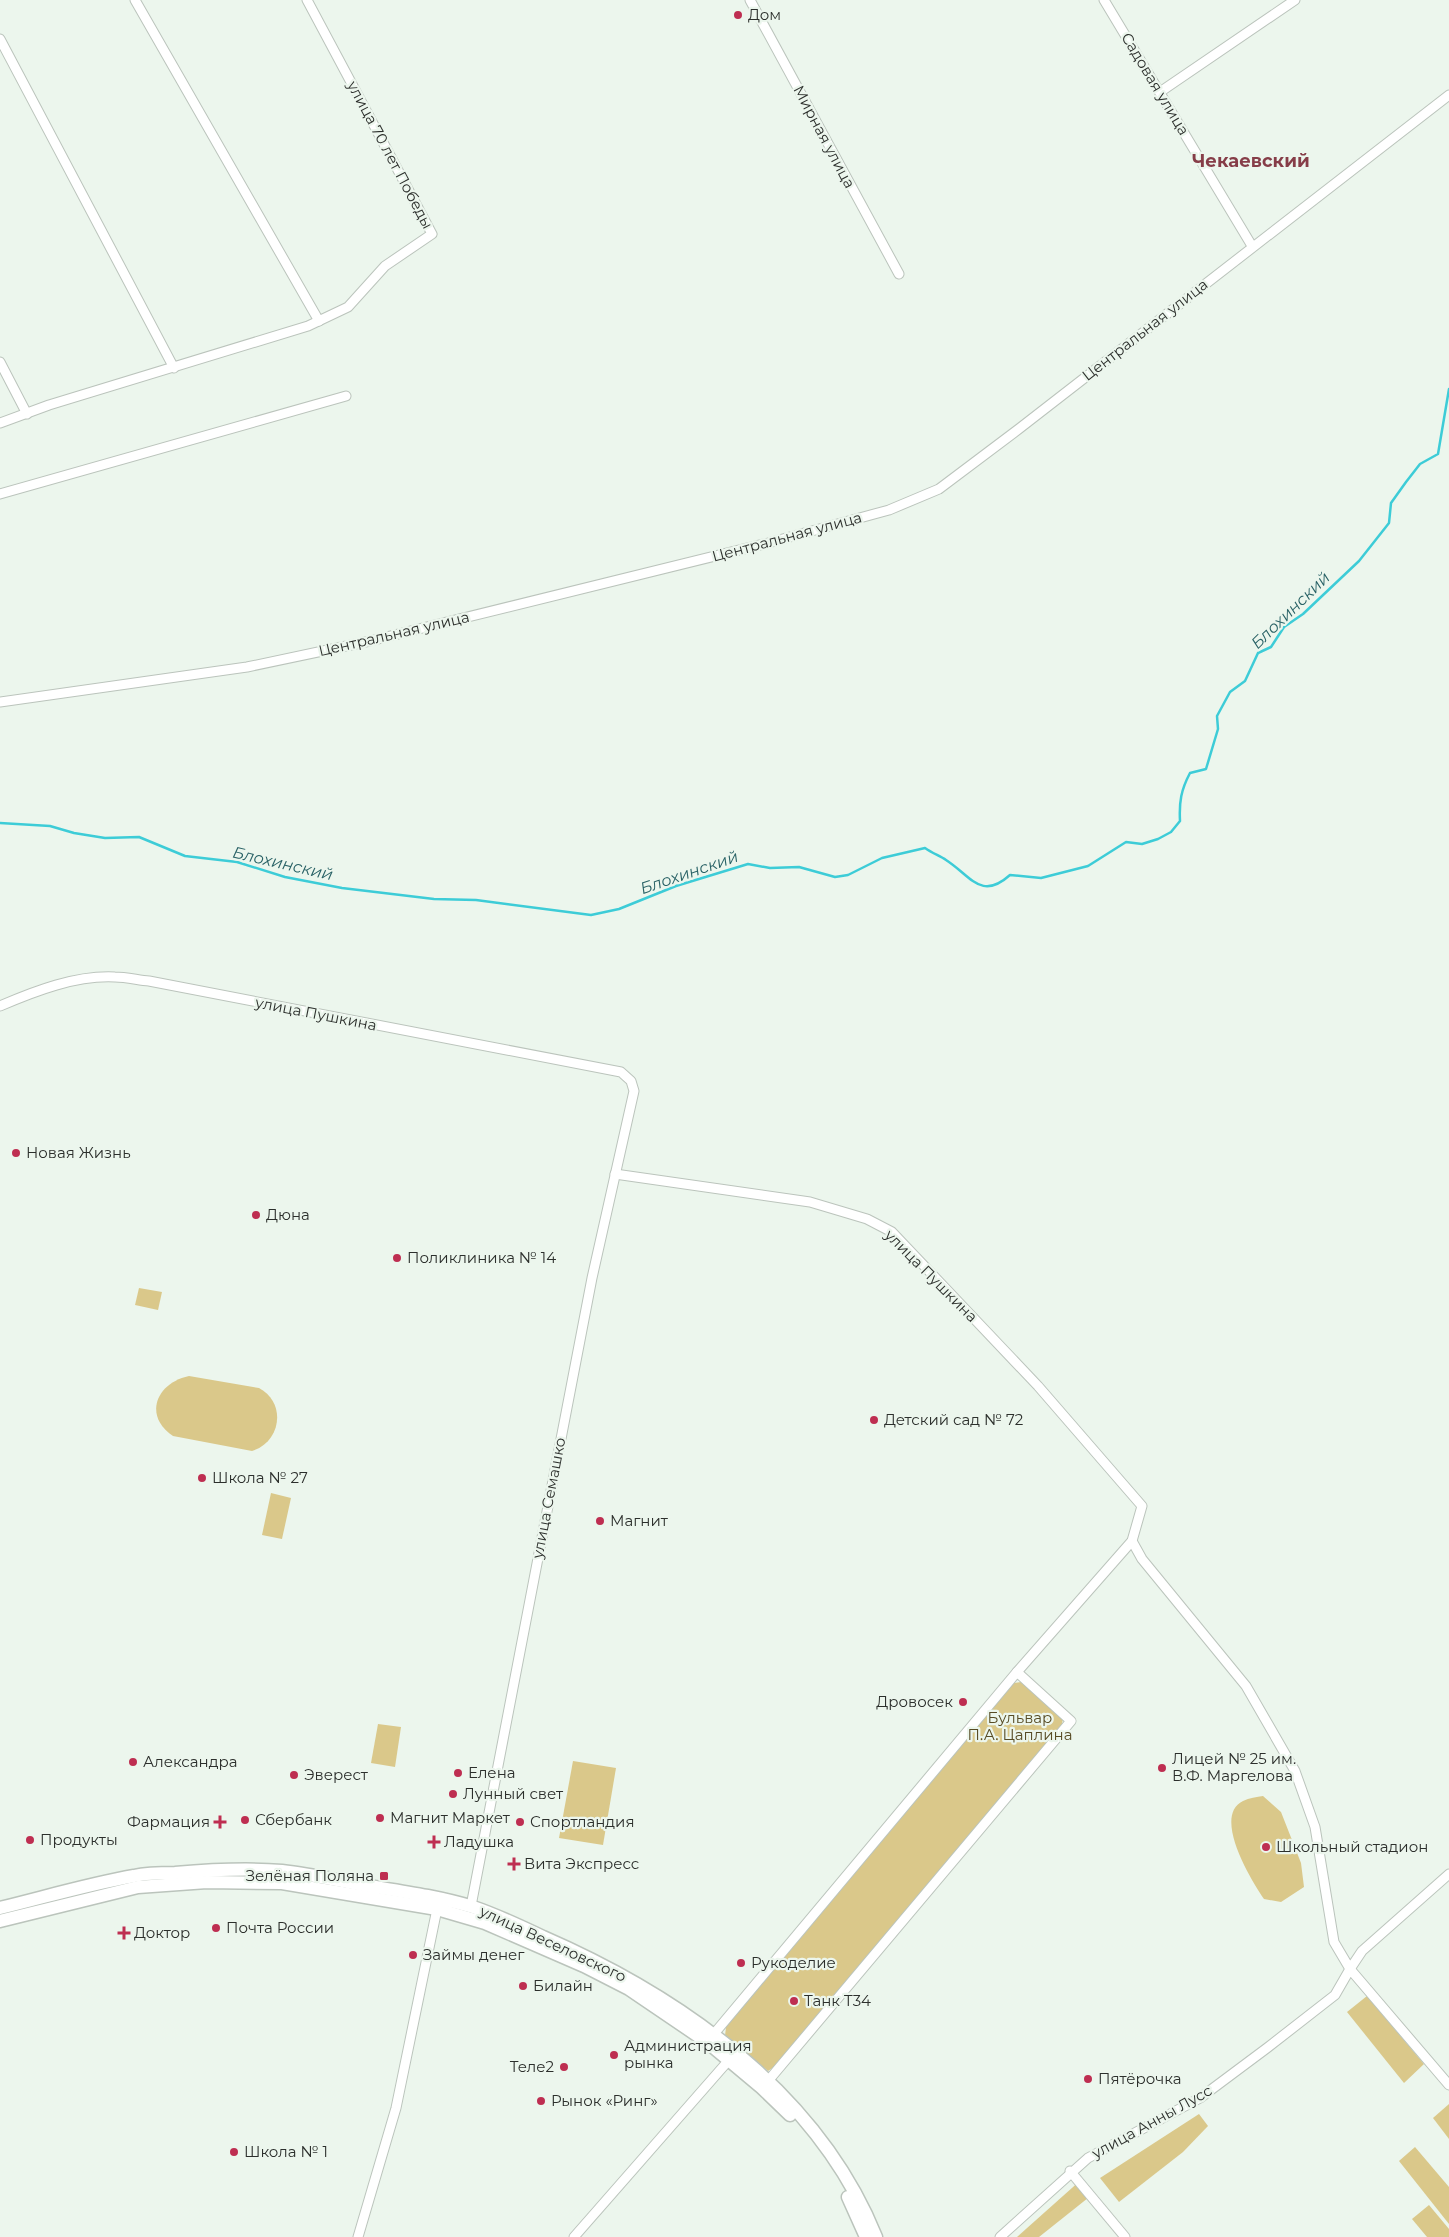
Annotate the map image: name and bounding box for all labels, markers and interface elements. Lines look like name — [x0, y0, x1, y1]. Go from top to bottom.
place label: Дом — [748, 5, 781, 24]
marker: Дом — [732, 9, 744, 21]
street label: Садовая улица — [1117, 29, 1194, 139]
street label: улица 70 лет Победы — [343, 77, 438, 232]
street label: Мирная улица — [789, 82, 860, 191]
district label: Чекаевский — [1192, 150, 1310, 172]
street label: Центральная улица — [1078, 275, 1211, 385]
street label: Центральная улица — [710, 507, 864, 566]
water label: Блохинский — [1247, 568, 1334, 653]
street label: Центральная улица — [317, 607, 471, 660]
water label: Блохинский — [231, 843, 335, 884]
water label: Блохинский — [638, 847, 741, 898]
street label: улица Пушкина — [253, 992, 378, 1035]
place label: Новая Жизнь — [26, 1143, 131, 1162]
marker: Новая Жизнь — [10, 1147, 22, 1159]
place label: Дюна — [266, 1205, 310, 1224]
marker: Дюна — [250, 1209, 262, 1221]
street label: улица Пушкина — [880, 1225, 982, 1326]
place label: Поликлиника № 14 — [407, 1248, 556, 1267]
marker: Поликлиника № 14 — [391, 1252, 403, 1264]
place label: Детский сад № 72 — [884, 1410, 1023, 1429]
marker: Детский сад № 72 — [868, 1414, 880, 1426]
street label: улица Семашко — [527, 1436, 570, 1561]
place label: Школа № 27 — [212, 1468, 308, 1487]
marker: Школа № 27 — [196, 1472, 208, 1484]
place label: Магнит — [610, 1511, 669, 1530]
marker: Магнит — [594, 1515, 606, 1527]
place label: Дровосек — [876, 1692, 953, 1711]
marker: Дровосек — [957, 1696, 969, 1708]
park label: Бульвар П.А. Цаплина — [968, 1708, 1072, 1744]
place label: Лицей № 25 им. В.Ф. Маргелова — [1172, 1749, 1296, 1785]
place label: Александра — [143, 1752, 237, 1771]
marker: Александра — [127, 1756, 139, 1768]
marker: Лицей № 25 им. В.Ф. Маргелова — [1156, 1762, 1168, 1774]
place label: Елена — [468, 1763, 516, 1782]
place label: Эверест — [304, 1765, 369, 1784]
marker: Елена — [452, 1767, 464, 1779]
marker: Эверест — [288, 1769, 300, 1781]
place label: Лунный свет — [463, 1784, 564, 1803]
marker: Лунный свет — [447, 1788, 459, 1800]
place label: Магнит Маркет — [390, 1808, 511, 1827]
place label: Сбербанк — [255, 1810, 332, 1829]
place label: Фармация — [127, 1812, 210, 1831]
marker: Магнит Маркет — [374, 1812, 386, 1824]
place label: Спортландия — [530, 1812, 635, 1831]
marker: Сбербанк — [239, 1814, 251, 1826]
marker: Фармация — [214, 1816, 226, 1828]
marker: Спортландия — [514, 1816, 526, 1828]
place label: Продукты — [40, 1830, 118, 1849]
place label: Ладушка — [444, 1832, 514, 1851]
marker: Продукты — [24, 1834, 36, 1846]
marker: Ладушка — [428, 1836, 440, 1848]
place label: Школьный стадион — [1276, 1837, 1428, 1856]
marker: Школьный стадион — [1260, 1841, 1272, 1853]
place label: Вита Экспресс — [524, 1854, 639, 1873]
marker: Вита Экспресс — [508, 1858, 520, 1870]
place label: Зелёная Поляна — [246, 1866, 374, 1885]
marker: Зелёная Поляна — [378, 1870, 390, 1882]
street label: улица Веселовского — [476, 1901, 630, 1986]
place label: Почта России — [226, 1918, 334, 1937]
marker: Почта России — [210, 1922, 222, 1934]
place label: Доктор — [134, 1923, 190, 1942]
marker: Доктор — [118, 1927, 130, 1939]
place label: Займы денег — [423, 1945, 525, 1964]
marker: Займы денег — [407, 1949, 419, 1961]
place label: Рукоделие — [751, 1953, 836, 1972]
marker: Рукоделие — [735, 1957, 747, 1969]
place label: Билайн — [533, 1976, 593, 1995]
marker: Билайн — [517, 1980, 529, 1992]
place label: Танк T34 — [804, 1991, 871, 2010]
marker: Танк T34 — [788, 1995, 800, 2007]
place label: Администрация рынка — [624, 2036, 752, 2072]
marker: Администрация рынка — [608, 2049, 620, 2061]
place label: Теле2 — [510, 2057, 554, 2076]
marker: Теле2 — [558, 2061, 570, 2073]
place label: Пятёрочка — [1098, 2069, 1182, 2088]
marker: Пятёрочка — [1082, 2073, 1094, 2085]
street label: улица Анны Лусс — [1087, 2081, 1215, 2163]
place label: Рынок «Ринг» — [551, 2091, 658, 2110]
marker: Рынок «Ринг» — [535, 2095, 547, 2107]
place label: Школа № 1 — [244, 2142, 328, 2161]
marker: Школа № 1 — [228, 2146, 240, 2158]

